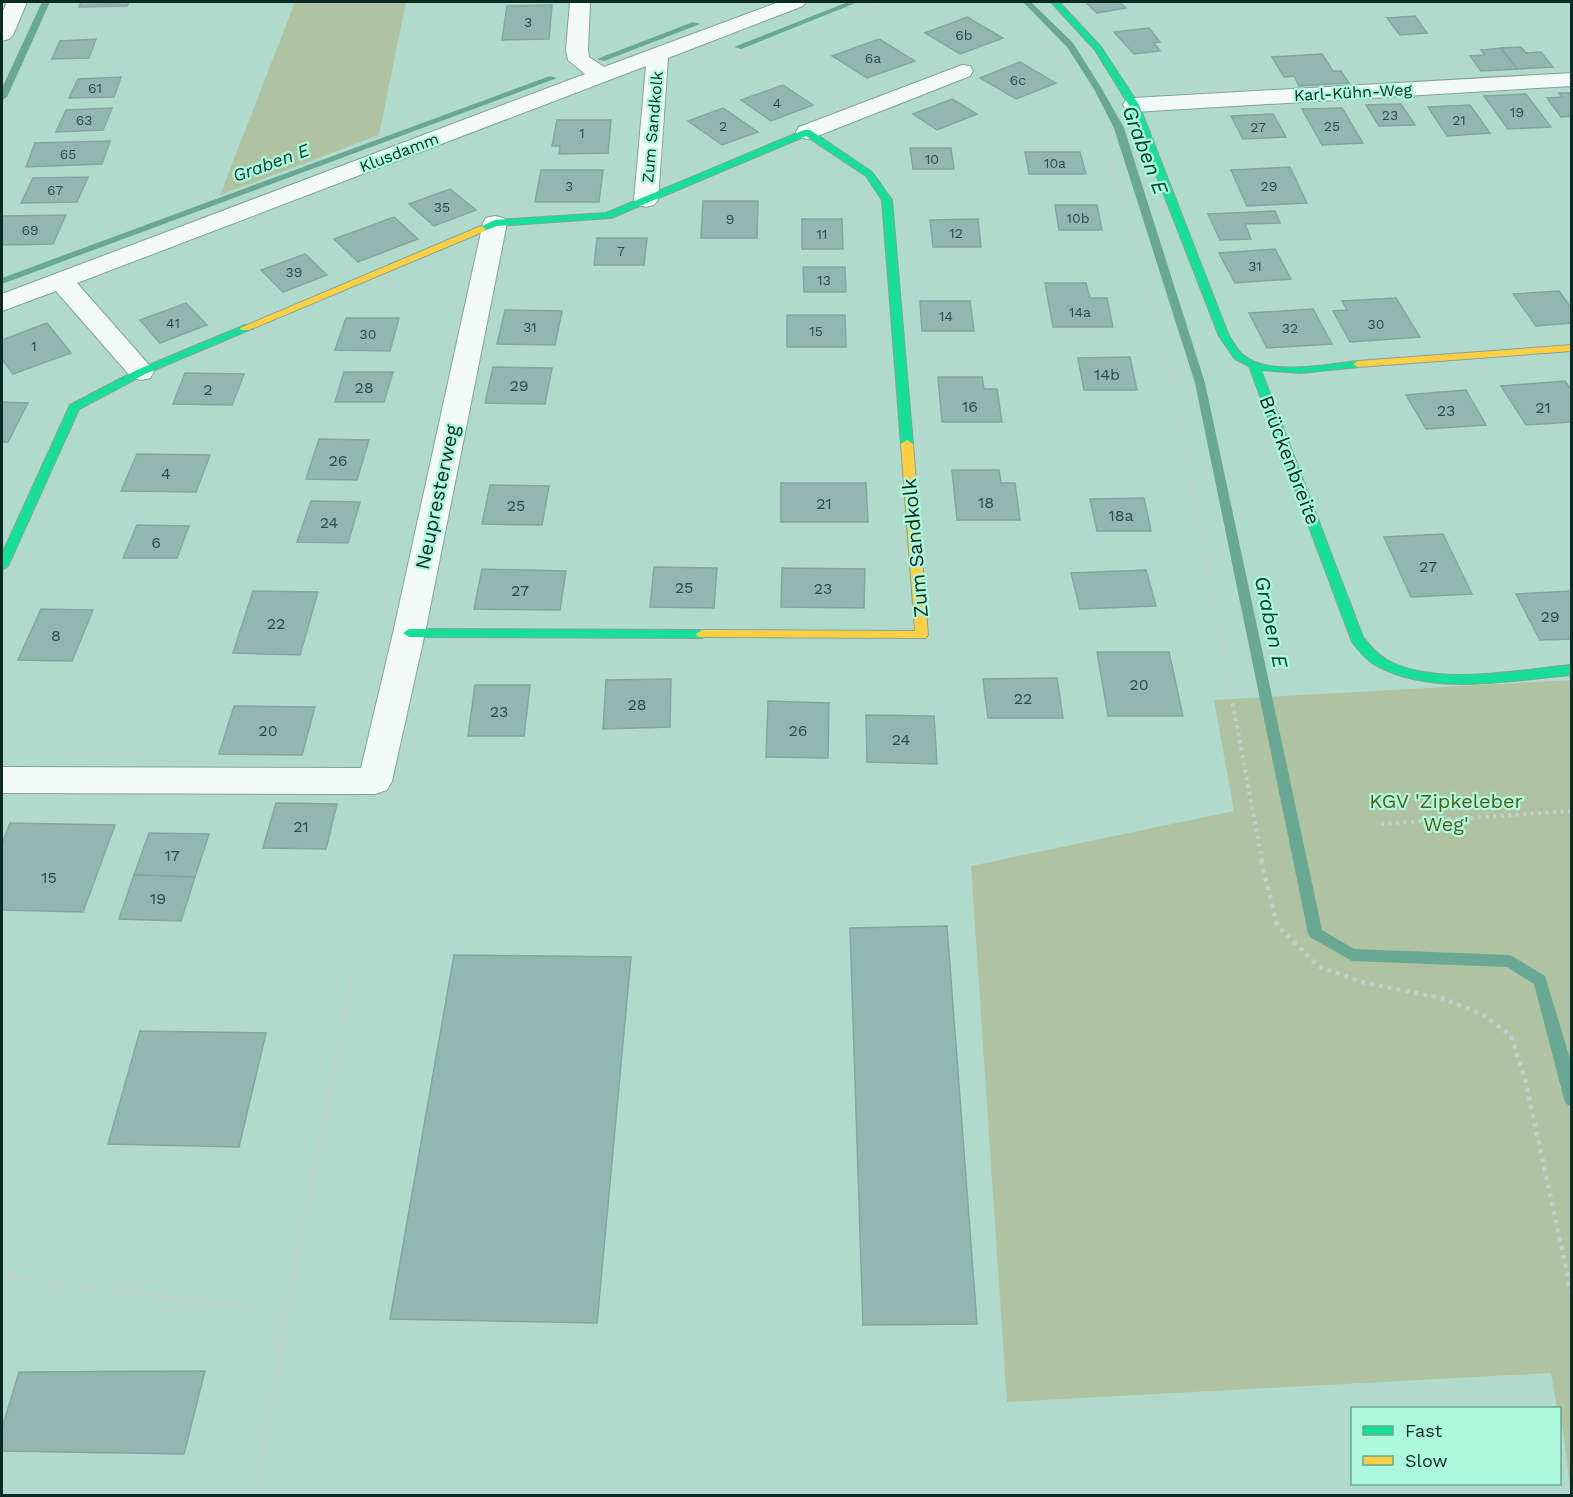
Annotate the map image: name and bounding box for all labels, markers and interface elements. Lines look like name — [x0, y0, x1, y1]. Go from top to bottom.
house number: 3 — [524, 14, 532, 30]
house number: 6b — [955, 27, 973, 43]
house number: 6a — [865, 50, 881, 66]
street label: Zum Sandkolk — [638, 71, 667, 184]
house number: 6c — [1010, 72, 1026, 88]
house number: 61 — [88, 80, 102, 96]
street label: Karl-Kühn-Weg — [1294, 80, 1413, 105]
house number: 4 — [773, 95, 781, 111]
water label: Graben E — [1117, 102, 1174, 199]
house number: 19 — [1510, 104, 1524, 120]
house number: 23 — [1382, 107, 1398, 123]
house number: 63 — [76, 112, 92, 128]
house number: 21 — [1452, 112, 1466, 128]
house number: 2 — [719, 118, 727, 134]
house number: 25 — [1324, 118, 1340, 134]
house number: 27 — [1250, 119, 1266, 135]
house number: 1 — [579, 125, 585, 141]
street label: Klusdamm — [357, 129, 441, 176]
water label: Graben E — [230, 139, 313, 186]
house number: 65 — [60, 146, 76, 162]
house number: 10 — [925, 151, 939, 167]
house number: 10a — [1044, 155, 1066, 171]
house number: 3 — [565, 178, 573, 194]
house number: 29 — [1261, 178, 1277, 194]
house number: 67 — [47, 182, 63, 198]
house number: 35 — [434, 199, 450, 215]
house number: 10b — [1067, 210, 1089, 226]
house number: 9 — [726, 211, 734, 227]
house number: 69 — [21, 222, 39, 238]
house number: 12 — [949, 225, 963, 241]
house number: 11 — [817, 226, 827, 242]
house number: 7 — [617, 243, 625, 259]
house number: 31 — [1248, 258, 1262, 274]
house number: 39 — [286, 264, 302, 280]
house number: 13 — [817, 272, 831, 288]
house number: 14a — [1069, 304, 1091, 320]
house number: 14 — [939, 308, 953, 324]
house number: 41 — [166, 315, 180, 331]
house number: 30 — [1368, 316, 1384, 332]
house number: 31 — [523, 319, 537, 335]
house number: 32 — [1282, 320, 1298, 336]
house number: 15 — [809, 323, 823, 339]
house number: 30 — [360, 326, 376, 342]
house number: 1 — [31, 338, 37, 354]
house number: 14b — [1094, 365, 1120, 384]
house number: 29 — [509, 376, 529, 395]
house number: 28 — [354, 378, 374, 397]
house number: 2 — [203, 380, 213, 399]
street label: Brückenbreite — [1254, 392, 1326, 528]
house number: 16 — [962, 397, 978, 416]
house number: 21 — [1535, 398, 1551, 417]
house number: 23 — [1437, 401, 1455, 420]
street label: Neupresterweg — [410, 422, 464, 572]
house number: 26 — [328, 451, 348, 470]
house number: 4 — [161, 464, 171, 483]
street label: Zum Sandkolk — [897, 477, 933, 619]
house number: 18 — [978, 493, 994, 512]
house number: 21 — [816, 494, 832, 513]
house number: 25 — [507, 496, 525, 515]
house number: 18a — [1108, 506, 1134, 525]
house number: 24 — [320, 513, 339, 532]
house number: 6 — [151, 533, 161, 552]
house number: 27 — [1419, 557, 1437, 576]
water label: Graben E — [1250, 574, 1294, 671]
house number: 25 — [675, 578, 693, 597]
house number: 23 — [814, 579, 832, 598]
house number: 27 — [511, 581, 529, 600]
house number: 29 — [1540, 607, 1560, 626]
house number: 22 — [267, 614, 285, 633]
house number: 8 — [51, 626, 61, 645]
house number: 20 — [1129, 675, 1149, 694]
house number: 22 — [1014, 689, 1032, 708]
house number: 28 — [627, 695, 647, 714]
house number: 23 — [490, 702, 508, 721]
house number: 20 — [258, 721, 278, 740]
house number: 26 — [788, 721, 808, 740]
house number: 24 — [892, 730, 911, 749]
park label: KGV 'Zipkeleber Weg' — [1369, 789, 1523, 836]
house number: 21 — [293, 817, 309, 836]
house number: 17 — [164, 846, 180, 865]
house number: 15 — [41, 868, 57, 887]
house number: 19 — [150, 889, 166, 908]
legend — [1351, 1407, 1561, 1485]
text: Fast — [1405, 1420, 1443, 1441]
text: Slow — [1405, 1450, 1448, 1471]

